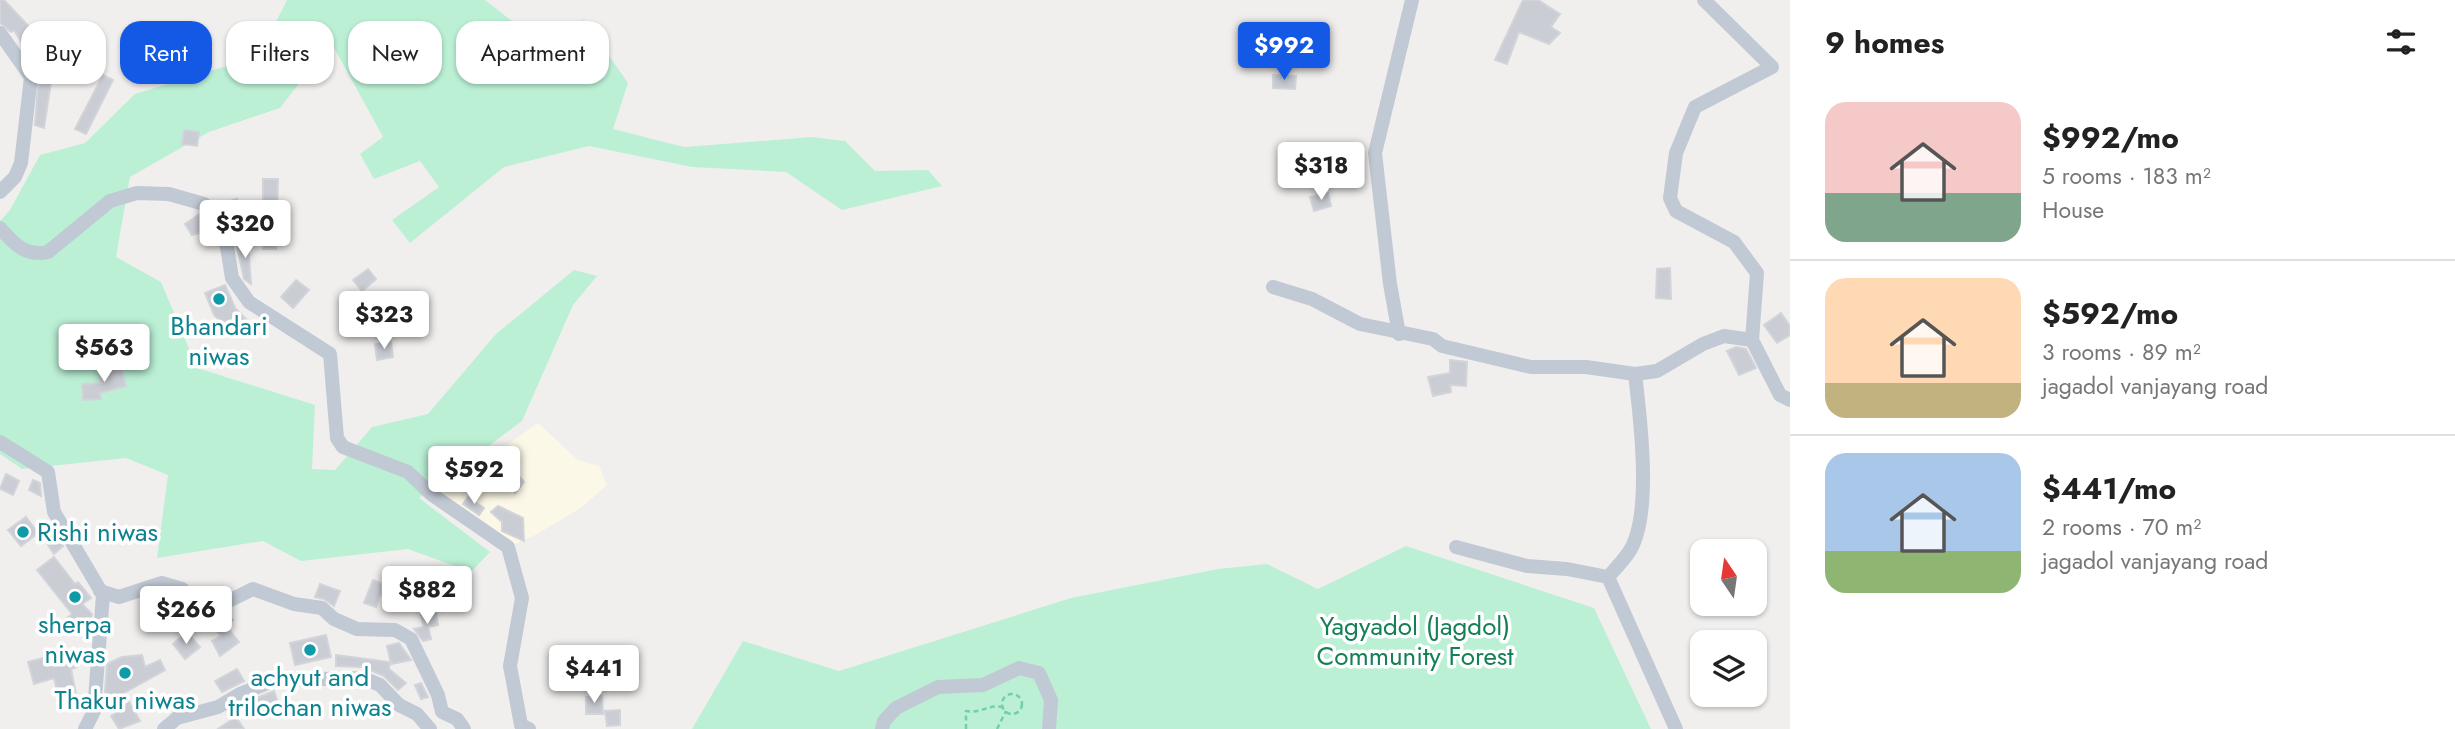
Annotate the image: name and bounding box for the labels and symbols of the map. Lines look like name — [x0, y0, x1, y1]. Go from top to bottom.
pin: $992 — [1243, 22, 1325, 82]
pin: $318 — [1280, 142, 1362, 202]
pin: $320 — [204, 201, 286, 260]
marker: Bhandari niwas — [211, 291, 227, 307]
pin: $323 — [343, 292, 425, 351]
place label: Bhandari niwas — [170, 307, 268, 375]
pin: $563 — [63, 324, 145, 384]
pin: $592 — [433, 447, 515, 506]
place label: Rishi niwas — [37, 513, 158, 551]
marker: Rishi niwas — [15, 524, 31, 540]
north arrow — [1690, 539, 1768, 616]
pin: $882 — [386, 566, 468, 626]
pin: $266 — [145, 586, 227, 646]
marker: sherpa niwas — [67, 589, 83, 605]
place label: sherpa niwas — [38, 605, 112, 673]
park label: Yagyadol (Jagdol) Community Forest — [1316, 607, 1514, 675]
marker: achyut and trilochan niwas — [302, 642, 318, 658]
pin: $441 — [553, 646, 635, 705]
place label: achyut and trilochan niwas — [228, 658, 392, 726]
marker: Thakur niwas — [117, 665, 133, 681]
place label: Thakur niwas — [55, 681, 195, 719]

